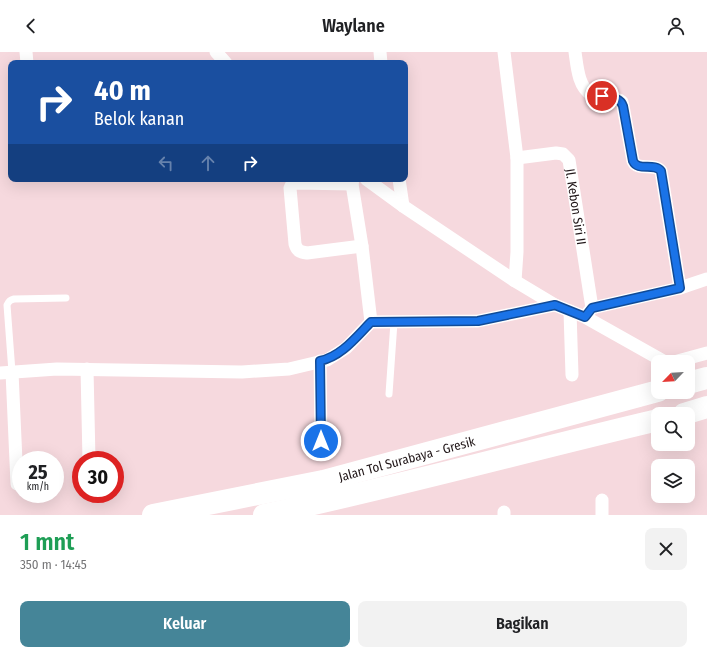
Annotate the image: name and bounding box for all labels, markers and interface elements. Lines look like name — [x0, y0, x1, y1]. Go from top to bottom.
icon: back — [20, 15, 42, 37]
text: Waylane — [322, 15, 385, 37]
icon: person — [665, 15, 687, 37]
text: 40 m — [94, 74, 151, 107]
icon: right — [28, 76, 80, 128]
pin — [585, 79, 619, 113]
icon: arrive — [591, 85, 613, 107]
text: Belok kanan — [94, 108, 184, 130]
icon: left — [155, 152, 177, 174]
icon: ahead — [197, 152, 219, 174]
icon: right — [239, 152, 261, 174]
street label: Jl. Kebon Siri II — [563, 167, 590, 246]
north arrow — [651, 355, 695, 399]
map controls — [651, 355, 695, 503]
button: search — [651, 407, 695, 451]
position arrow — [300, 420, 342, 462]
street label: Jalan Tol Surabaya - Gresik — [337, 433, 478, 484]
speed limit sign: 30 — [72, 451, 124, 503]
button: layers — [651, 459, 695, 503]
text: 25 — [28, 460, 48, 484]
text: km/h — [27, 481, 49, 493]
text: 1 mnt — [20, 528, 74, 556]
button: close — [645, 528, 687, 570]
text: 350 m · 14:45 — [20, 557, 87, 572]
button: Keluar — [20, 601, 350, 647]
button: Bagikan — [358, 601, 687, 647]

